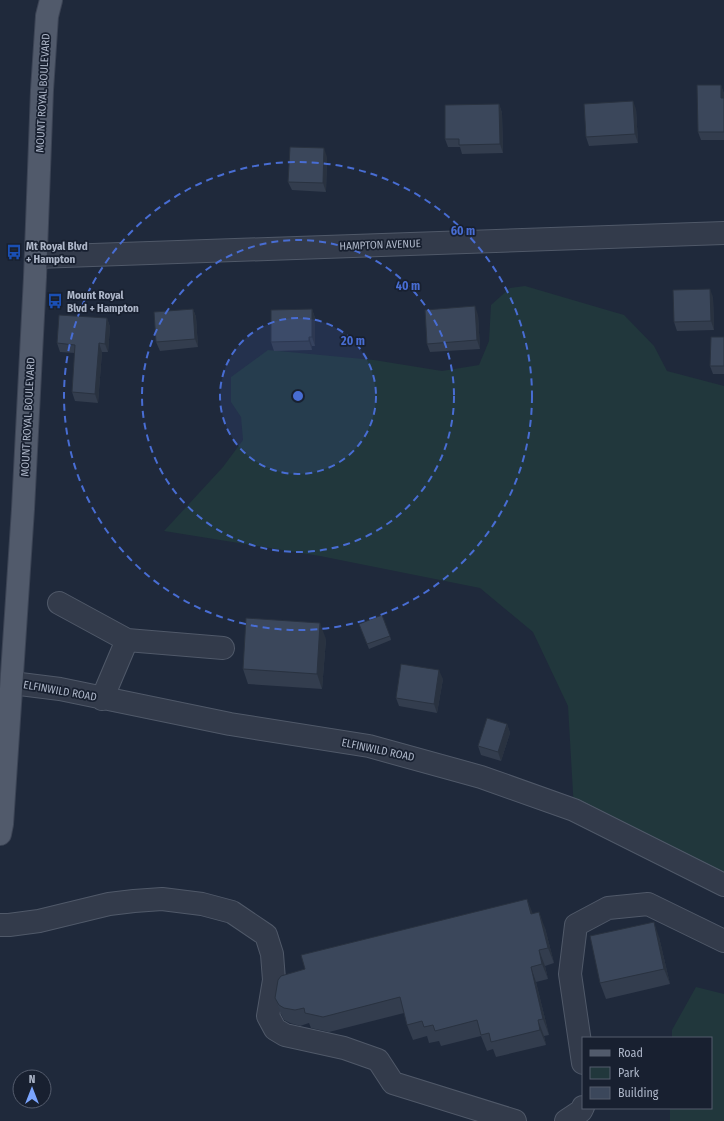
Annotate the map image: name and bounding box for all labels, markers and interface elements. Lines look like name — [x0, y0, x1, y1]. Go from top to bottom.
street label: MOUNT ROYAL BOULEVARD — [33, 33, 53, 153]
text: 60 m — [451, 224, 475, 238]
street label: HAMPTON AVENUE — [339, 237, 421, 253]
place label: Mt Royal Blvd + Hampton — [26, 240, 88, 266]
bus stop icon: Mt Royal Blvd + Hampton — [5, 243, 23, 261]
text: 40 m — [396, 279, 420, 293]
place label: Mount Royal Blvd + Hampton — [67, 289, 139, 315]
bus stop icon: Mount Royal Blvd + Hampton — [46, 292, 64, 310]
text: 20 m — [340, 334, 365, 348]
street label: MOUNT ROYAL BOULEVARD — [18, 357, 38, 477]
centre of rings — [291, 389, 305, 403]
street label: ELFINWILD ROAD — [22, 678, 98, 704]
street label: ELFINWILD ROAD — [340, 736, 416, 764]
legend — [582, 1037, 712, 1109]
text: Road — [618, 1046, 643, 1060]
text: Park — [618, 1066, 640, 1080]
north arrow — [12, 1069, 52, 1109]
text: N — [29, 1073, 35, 1086]
text: Building — [618, 1086, 659, 1100]

